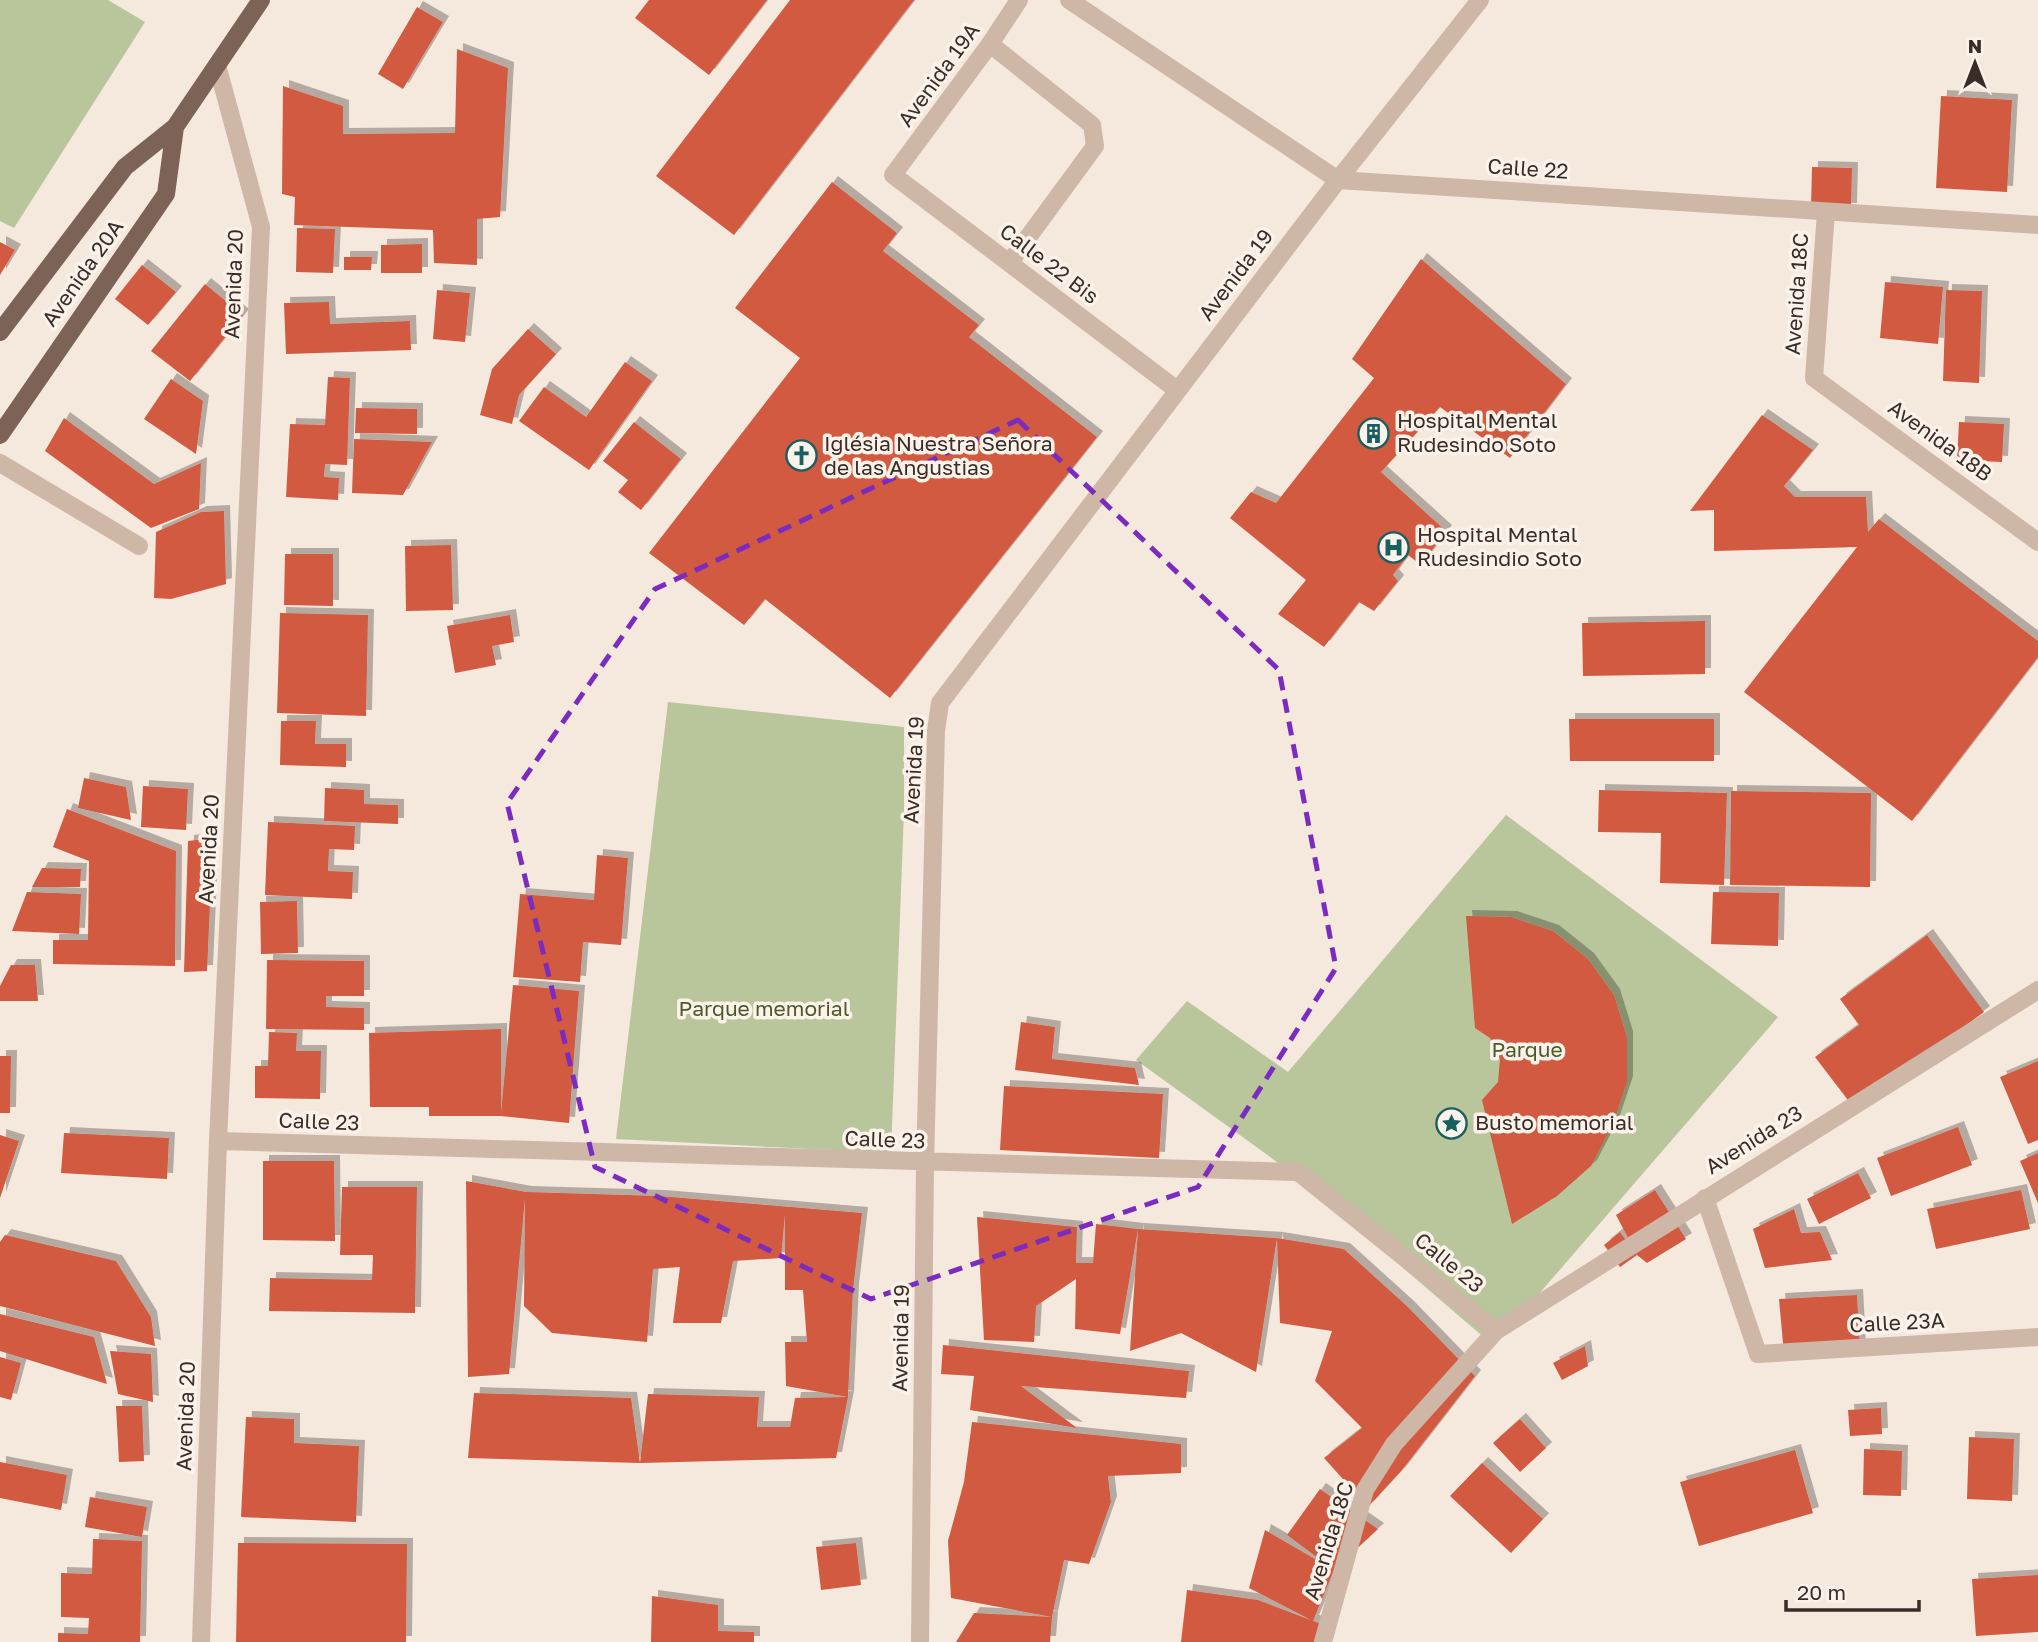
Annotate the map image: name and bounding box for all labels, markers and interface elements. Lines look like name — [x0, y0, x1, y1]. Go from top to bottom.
street label: Avenida 19A — [892, 17, 985, 131]
north arrow — [1940, 28, 2010, 98]
text: N — [1968, 34, 1982, 57]
street label: Calle 22 — [1487, 152, 1569, 184]
street label: Avenida 20A — [36, 214, 128, 331]
street label: Calle 22 Bis — [995, 218, 1104, 309]
street label: Avenida 19 — [1192, 224, 1278, 325]
street label: Avenida 20 — [218, 228, 248, 339]
street label: Avenida 18C — [1779, 232, 1813, 356]
street label: Avenida 18B — [1884, 394, 1998, 487]
place label: Hospital Mental Rudesindo Soto — [1397, 407, 1557, 457]
building icon: Hospital Mental Rudesindo Soto — [1357, 416, 1391, 450]
place label: Iglésia Nuestra Señora de las Angustias — [824, 430, 1053, 480]
church icon: Iglésia Nuestra Señora de las Angustias — [784, 439, 818, 473]
place label: Hospital Mental Rudesindio Soto — [1417, 521, 1582, 571]
hospital icon: Hospital Mental Rudesindio Soto — [1377, 530, 1411, 564]
street label: Avenida 19 — [897, 715, 929, 824]
street label: Avenida 20 — [192, 793, 224, 905]
park label: Parque memorial — [679, 995, 849, 1021]
park label: Parque — [1491, 1036, 1563, 1062]
street label: Avenida 23 — [1700, 1099, 1807, 1179]
place icon: Busto memorial — [1435, 1106, 1469, 1140]
street label: Calle 23 — [278, 1107, 360, 1135]
place label: Busto memorial — [1475, 1109, 1634, 1135]
street label: Calle 23 — [844, 1125, 926, 1153]
street label: Calle 23 — [1410, 1227, 1489, 1298]
street label: Avenida 19 — [886, 1284, 914, 1392]
street label: Calle 23A — [1849, 1307, 1945, 1337]
street label: Avenida 20 — [170, 1360, 200, 1471]
street label: Avenida 18C — [1298, 1478, 1358, 1603]
scale bar — [1786, 1568, 1919, 1612]
text: 20 m — [1797, 1579, 1846, 1605]

